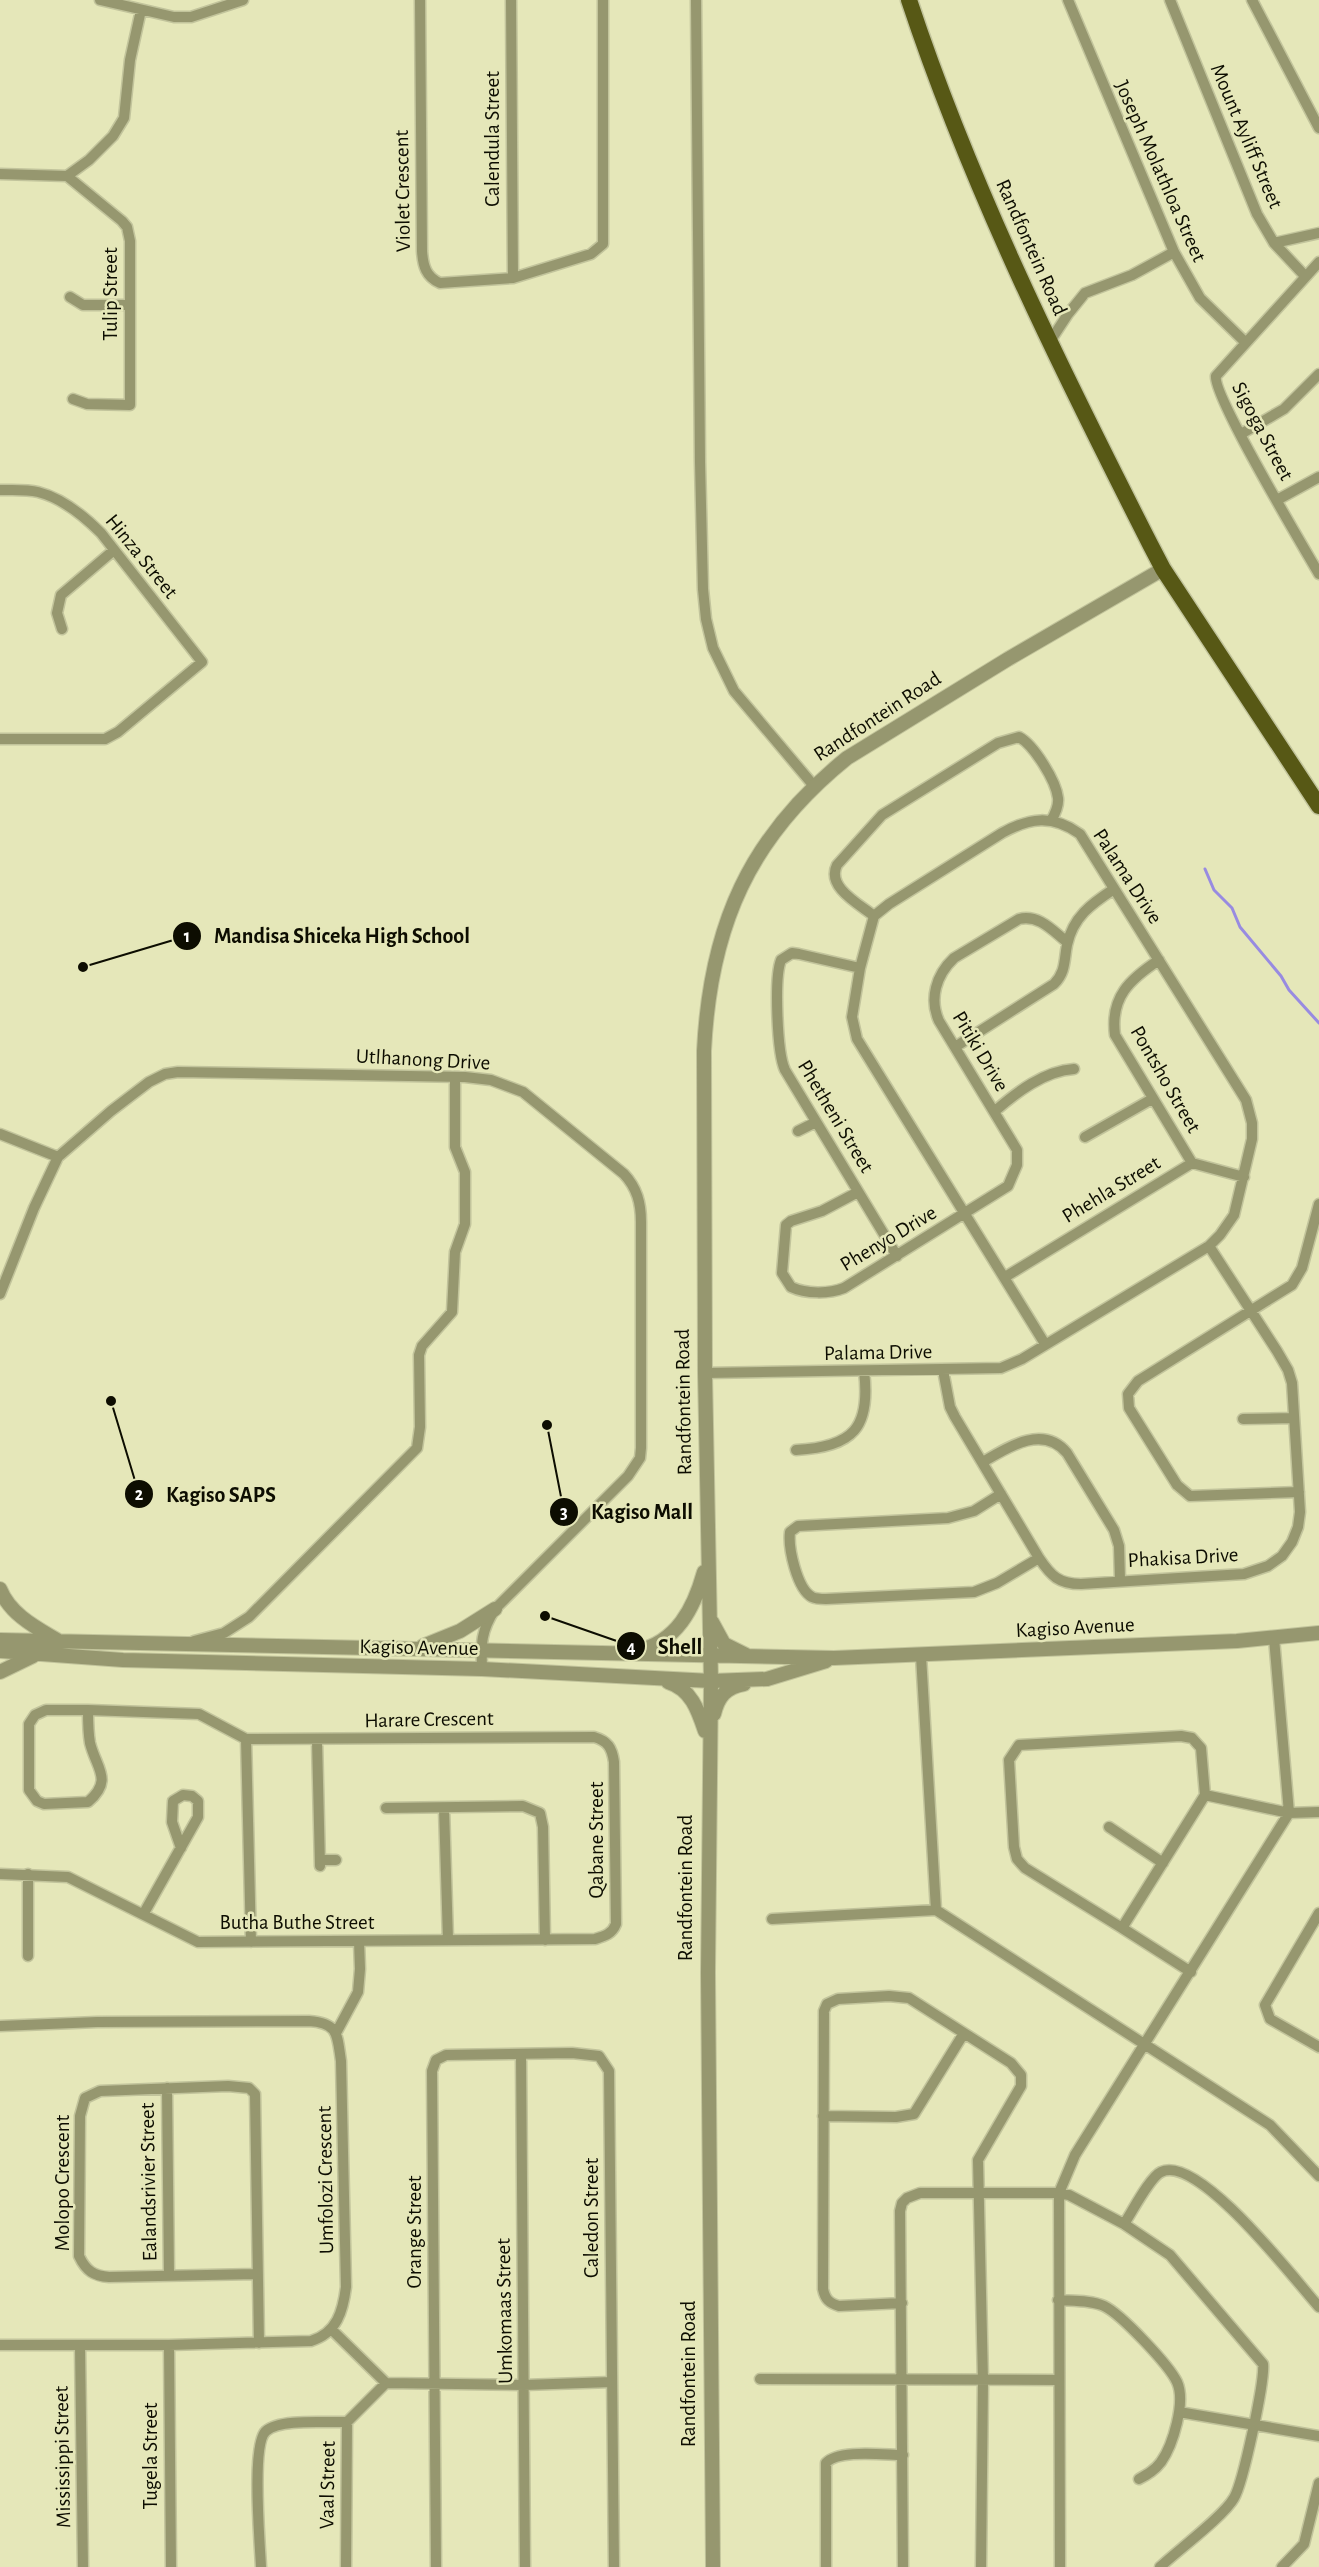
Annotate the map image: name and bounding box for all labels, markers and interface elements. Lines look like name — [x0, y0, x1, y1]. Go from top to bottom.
street label: Mount Ayliff Street — [1207, 61, 1287, 212]
street label: Calendula Street — [482, 71, 503, 207]
street label: Joseph Molathloa Street — [1111, 77, 1210, 265]
street label: Violet Crescent — [391, 129, 414, 252]
street label: Randfontein Road — [992, 176, 1071, 319]
street label: Tulip Street — [100, 247, 121, 341]
street label: Sigoga Street — [1228, 379, 1297, 484]
street label: Hinza Street — [101, 510, 182, 603]
street label: Randfontein Road — [810, 668, 945, 765]
street label: Palama Drive — [1089, 825, 1166, 927]
callout: Mandisa Shiceka High School — [172, 916, 481, 956]
text: Mandisa Shiceka High School — [214, 925, 470, 947]
text: 1 — [184, 928, 190, 946]
street label: Pitiki Drive — [948, 1007, 1013, 1095]
street label: Pontsho Street — [1127, 1022, 1205, 1137]
street label: Utlhanong Drive — [355, 1045, 491, 1074]
street label: Phetheni Street — [794, 1056, 878, 1177]
street label: Phehla Street — [1059, 1152, 1164, 1227]
street label: Phenyo Drive — [837, 1202, 940, 1275]
street label: Randfontein Road — [672, 1328, 695, 1475]
street label: Palama Drive — [824, 1341, 932, 1364]
callout: Kagiso SAPS — [124, 1474, 288, 1514]
text: Kagiso SAPS — [166, 1484, 276, 1506]
text: 2 — [135, 1486, 144, 1504]
callout: Kagiso Mall — [549, 1492, 706, 1532]
text: Kagiso Mall — [591, 1501, 693, 1523]
text: 3 — [560, 1504, 568, 1522]
street label: Phakisa Drive — [1127, 1544, 1239, 1571]
street label: Kagiso Avenue — [1015, 1614, 1135, 1641]
callout: Shell — [616, 1626, 714, 1666]
street label: Kagiso Avenue — [359, 1636, 479, 1659]
text: Shell — [658, 1636, 702, 1658]
text: 4 — [626, 1639, 636, 1657]
street label: Harare Crescent — [364, 1708, 494, 1731]
street label: Qabane Street — [586, 1781, 607, 1898]
street label: Randfontein Road — [675, 1815, 696, 1961]
street label: Butha Buthe Street — [220, 1912, 375, 1933]
street label: Ealandsrivier Street — [137, 2102, 160, 2262]
street label: Umfolozi Crescent — [314, 2106, 337, 2254]
street label: Molopo Crescent — [52, 2114, 73, 2251]
street label: Caledon Street — [581, 2158, 602, 2278]
street label: Orange Street — [404, 2175, 425, 2289]
street label: Umkomaas Street — [493, 2238, 516, 2384]
street label: Randfontein Road — [678, 2301, 699, 2447]
street label: Mississippi Street — [51, 2385, 74, 2528]
street label: Tugela Street — [140, 2402, 161, 2510]
street label: Vaal Street — [316, 2440, 339, 2529]

